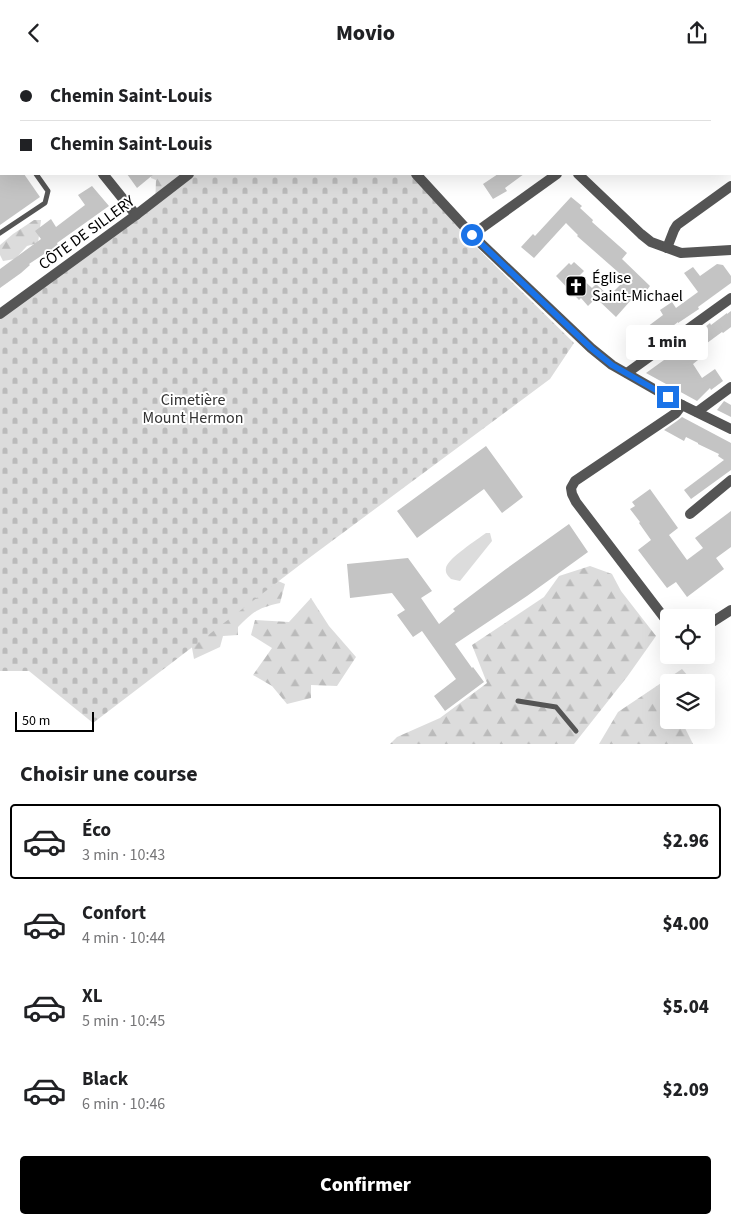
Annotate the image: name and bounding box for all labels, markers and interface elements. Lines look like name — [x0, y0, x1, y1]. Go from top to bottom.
text: Movio — [336, 17, 395, 49]
icon: back — [20, 19, 48, 47]
icon: share — [683, 19, 711, 47]
text: Chemin Saint-Louis — [50, 83, 212, 110]
text: Chemin Saint-Louis — [50, 131, 212, 158]
street label: CÔTE DE SILLERY — [34, 190, 139, 275]
route start — [461, 224, 483, 246]
place label: Église Saint-Michael — [592, 267, 683, 307]
church icon: Église Saint-Michael — [564, 274, 588, 298]
callout: 1 min — [627, 325, 709, 359]
text: 1 min — [647, 331, 687, 353]
route end — [657, 386, 679, 408]
park label: Cimetière Mount Hermon — [143, 389, 243, 429]
map controls — [660, 609, 715, 729]
button: locate — [660, 609, 715, 664]
button: layers — [660, 674, 715, 729]
scale bar — [15, 709, 94, 732]
text: 50 m — [22, 711, 50, 731]
text: Choisir une course — [20, 758, 198, 790]
text: Éco — [82, 817, 111, 844]
icon: car — [22, 819, 67, 864]
text: $2.96 — [663, 828, 709, 855]
text: 3 min · 10:43 — [82, 844, 165, 866]
text: Confort — [82, 900, 146, 927]
icon: car — [22, 902, 67, 947]
text: $4.00 — [663, 911, 709, 938]
text: 4 min · 10:44 — [82, 927, 165, 949]
text: XL — [82, 983, 103, 1010]
icon: car — [22, 985, 67, 1030]
text: $5.04 — [663, 994, 709, 1021]
text: 5 min · 10:45 — [82, 1010, 165, 1032]
text: Black — [82, 1066, 128, 1093]
icon: car — [22, 1068, 67, 1113]
text: $2.09 — [663, 1077, 709, 1104]
text: 6 min · 10:46 — [82, 1093, 165, 1115]
button: Confirmer — [20, 1156, 711, 1214]

